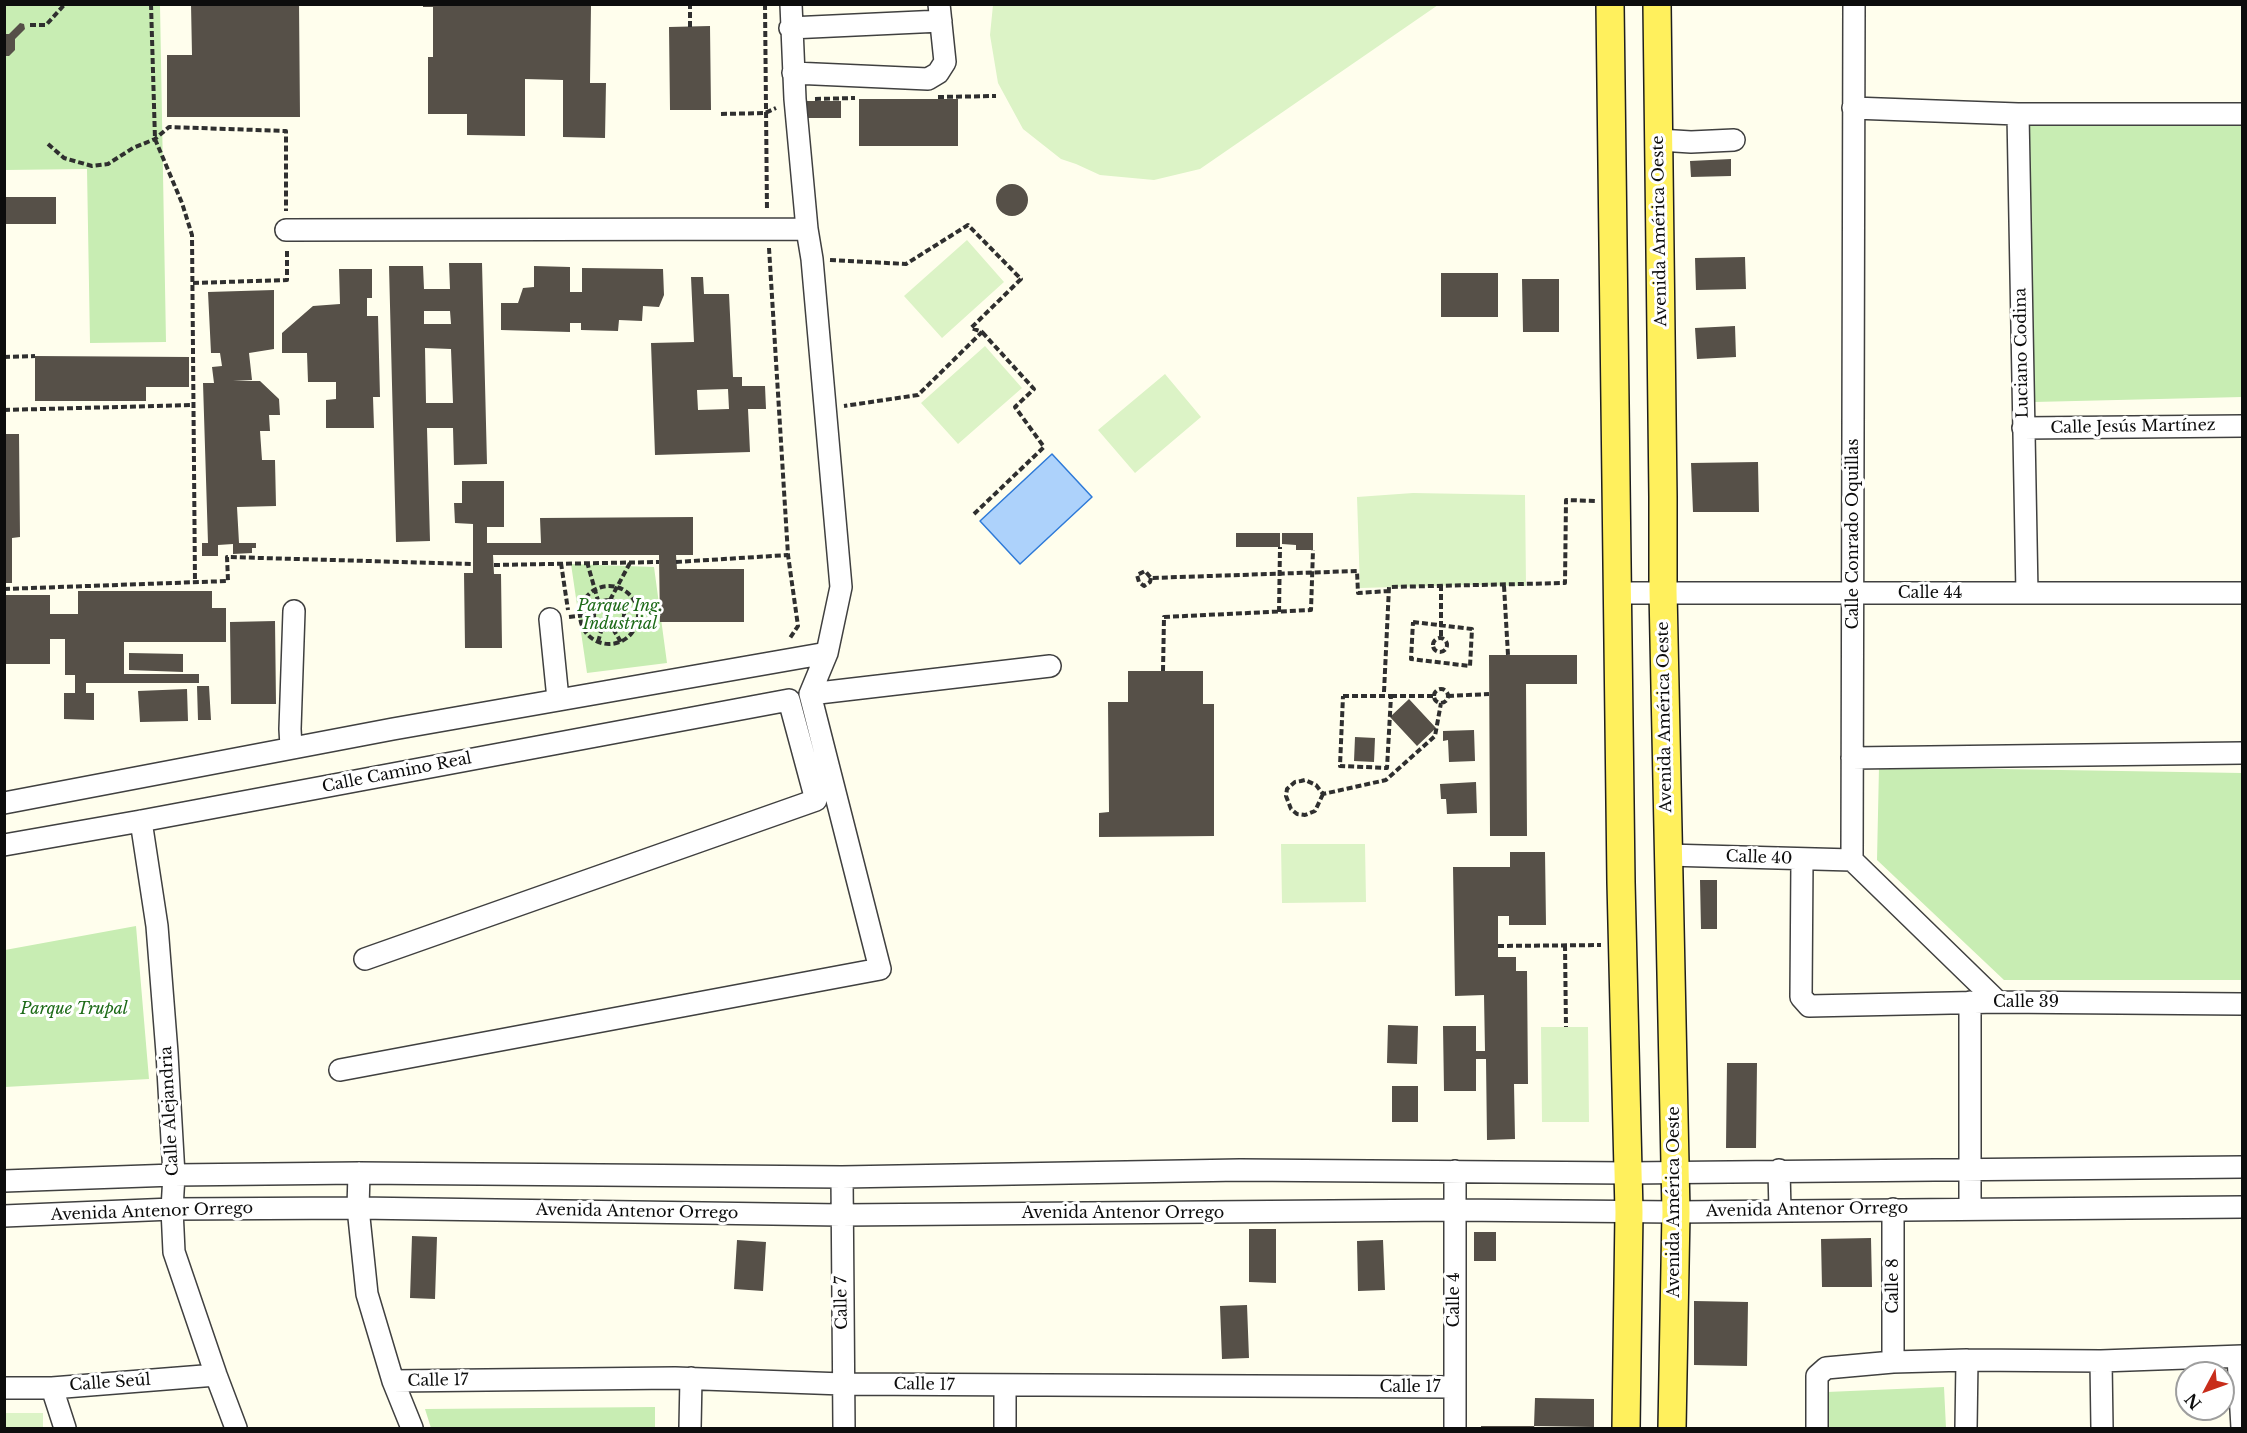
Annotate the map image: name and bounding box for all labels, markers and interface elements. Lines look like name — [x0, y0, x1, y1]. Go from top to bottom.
street label: Avenida América Oeste — [1649, 135, 1671, 327]
street label: Luciano Codina — [2011, 287, 2033, 419]
street label: Calle Jesús Martínez — [2050, 416, 2216, 438]
street label: Calle Conrado Oquillas — [1843, 439, 1863, 629]
street label: Calle 44 — [1898, 583, 1962, 603]
park label: Parque Ing. Industrial — [577, 596, 663, 634]
street label: Avenida América Oeste — [1654, 621, 1676, 813]
street label: Calle Camino Real — [321, 749, 473, 797]
street label: Calle 40 — [1725, 847, 1793, 869]
street label: Calle 39 — [1993, 992, 2059, 1012]
park label: Parque Trupal — [20, 999, 128, 1019]
street label: Calle Alejandria — [157, 1046, 183, 1176]
street label: Avenida América Oeste — [1664, 1106, 1684, 1298]
street label: Avenida Antenor Orrego — [51, 1199, 253, 1225]
street label: Avenida Antenor Orrego — [1706, 1199, 1908, 1221]
street label: Avenida Antenor Orrego — [536, 1201, 738, 1223]
street label: Avenida Antenor Orrego — [1022, 1203, 1224, 1223]
street label: Calle 8 — [1883, 1258, 1903, 1314]
street label: Calle 4 — [1444, 1272, 1464, 1328]
street label: Calle 7 — [832, 1276, 852, 1330]
north arrow — [2175, 1361, 2235, 1421]
street label: Calle Seúl — [69, 1371, 151, 1395]
street label: Calle 17 — [407, 1371, 469, 1391]
street label: Calle 17 — [893, 1375, 955, 1395]
street label: Calle 17 — [1379, 1377, 1441, 1397]
text: N — [2180, 1389, 2205, 1414]

